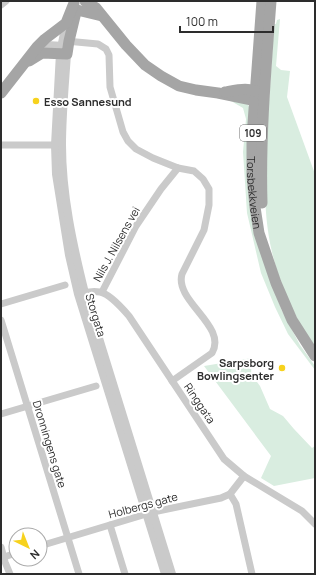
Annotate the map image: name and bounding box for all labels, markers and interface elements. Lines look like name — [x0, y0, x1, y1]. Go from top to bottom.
scale bar — [180, 8, 273, 34]
text: 100 m — [186, 13, 218, 30]
place label: Esso Sannesund — [44, 94, 132, 109]
marker: Esso Sannesund — [31, 96, 41, 106]
road number: 109 — [240, 125, 266, 141]
street label: Torsbekkveien — [245, 156, 266, 230]
street label: Nils J. Nilsens vei — [89, 204, 143, 284]
street label: Storgata — [82, 292, 110, 338]
place label: Sarpsborg Bowlingsenter — [197, 355, 275, 383]
marker: Sarpsborg Bowlingsenter — [277, 363, 287, 373]
street label: Ringgata — [181, 380, 219, 426]
street label: Dronningens gate — [30, 399, 71, 490]
street label: Holbergs gate — [107, 488, 180, 521]
north arrow — [8, 527, 48, 567]
text: N — [27, 546, 43, 563]

